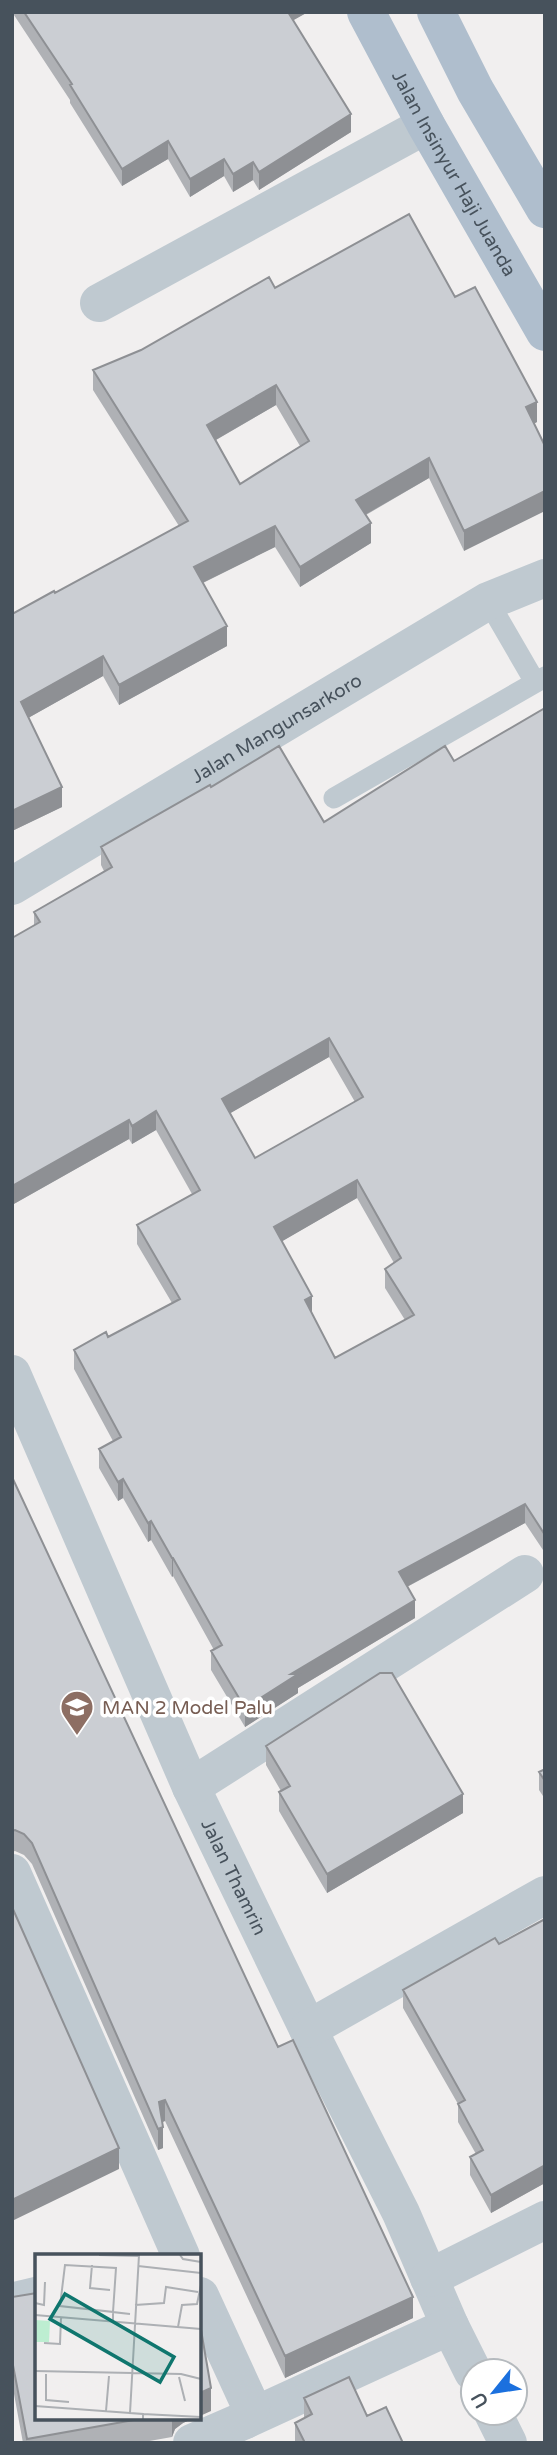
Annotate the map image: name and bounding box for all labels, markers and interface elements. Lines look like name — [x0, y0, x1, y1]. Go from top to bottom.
street label: Jalan Insinyur Haji Juanda — [387, 67, 521, 280]
street label: Jalan Mangunsarkoro — [188, 669, 366, 788]
school or university icon: MAN 2 Model Palu — [58, 1688, 96, 1737]
place label: MAN 2 Model Palu — [102, 1697, 273, 1719]
street label: Jalan Thamrin — [196, 1816, 271, 1939]
inset map — [35, 2254, 201, 2420]
north arrow — [459, 2357, 529, 2427]
text: U — [467, 2388, 493, 2412]

